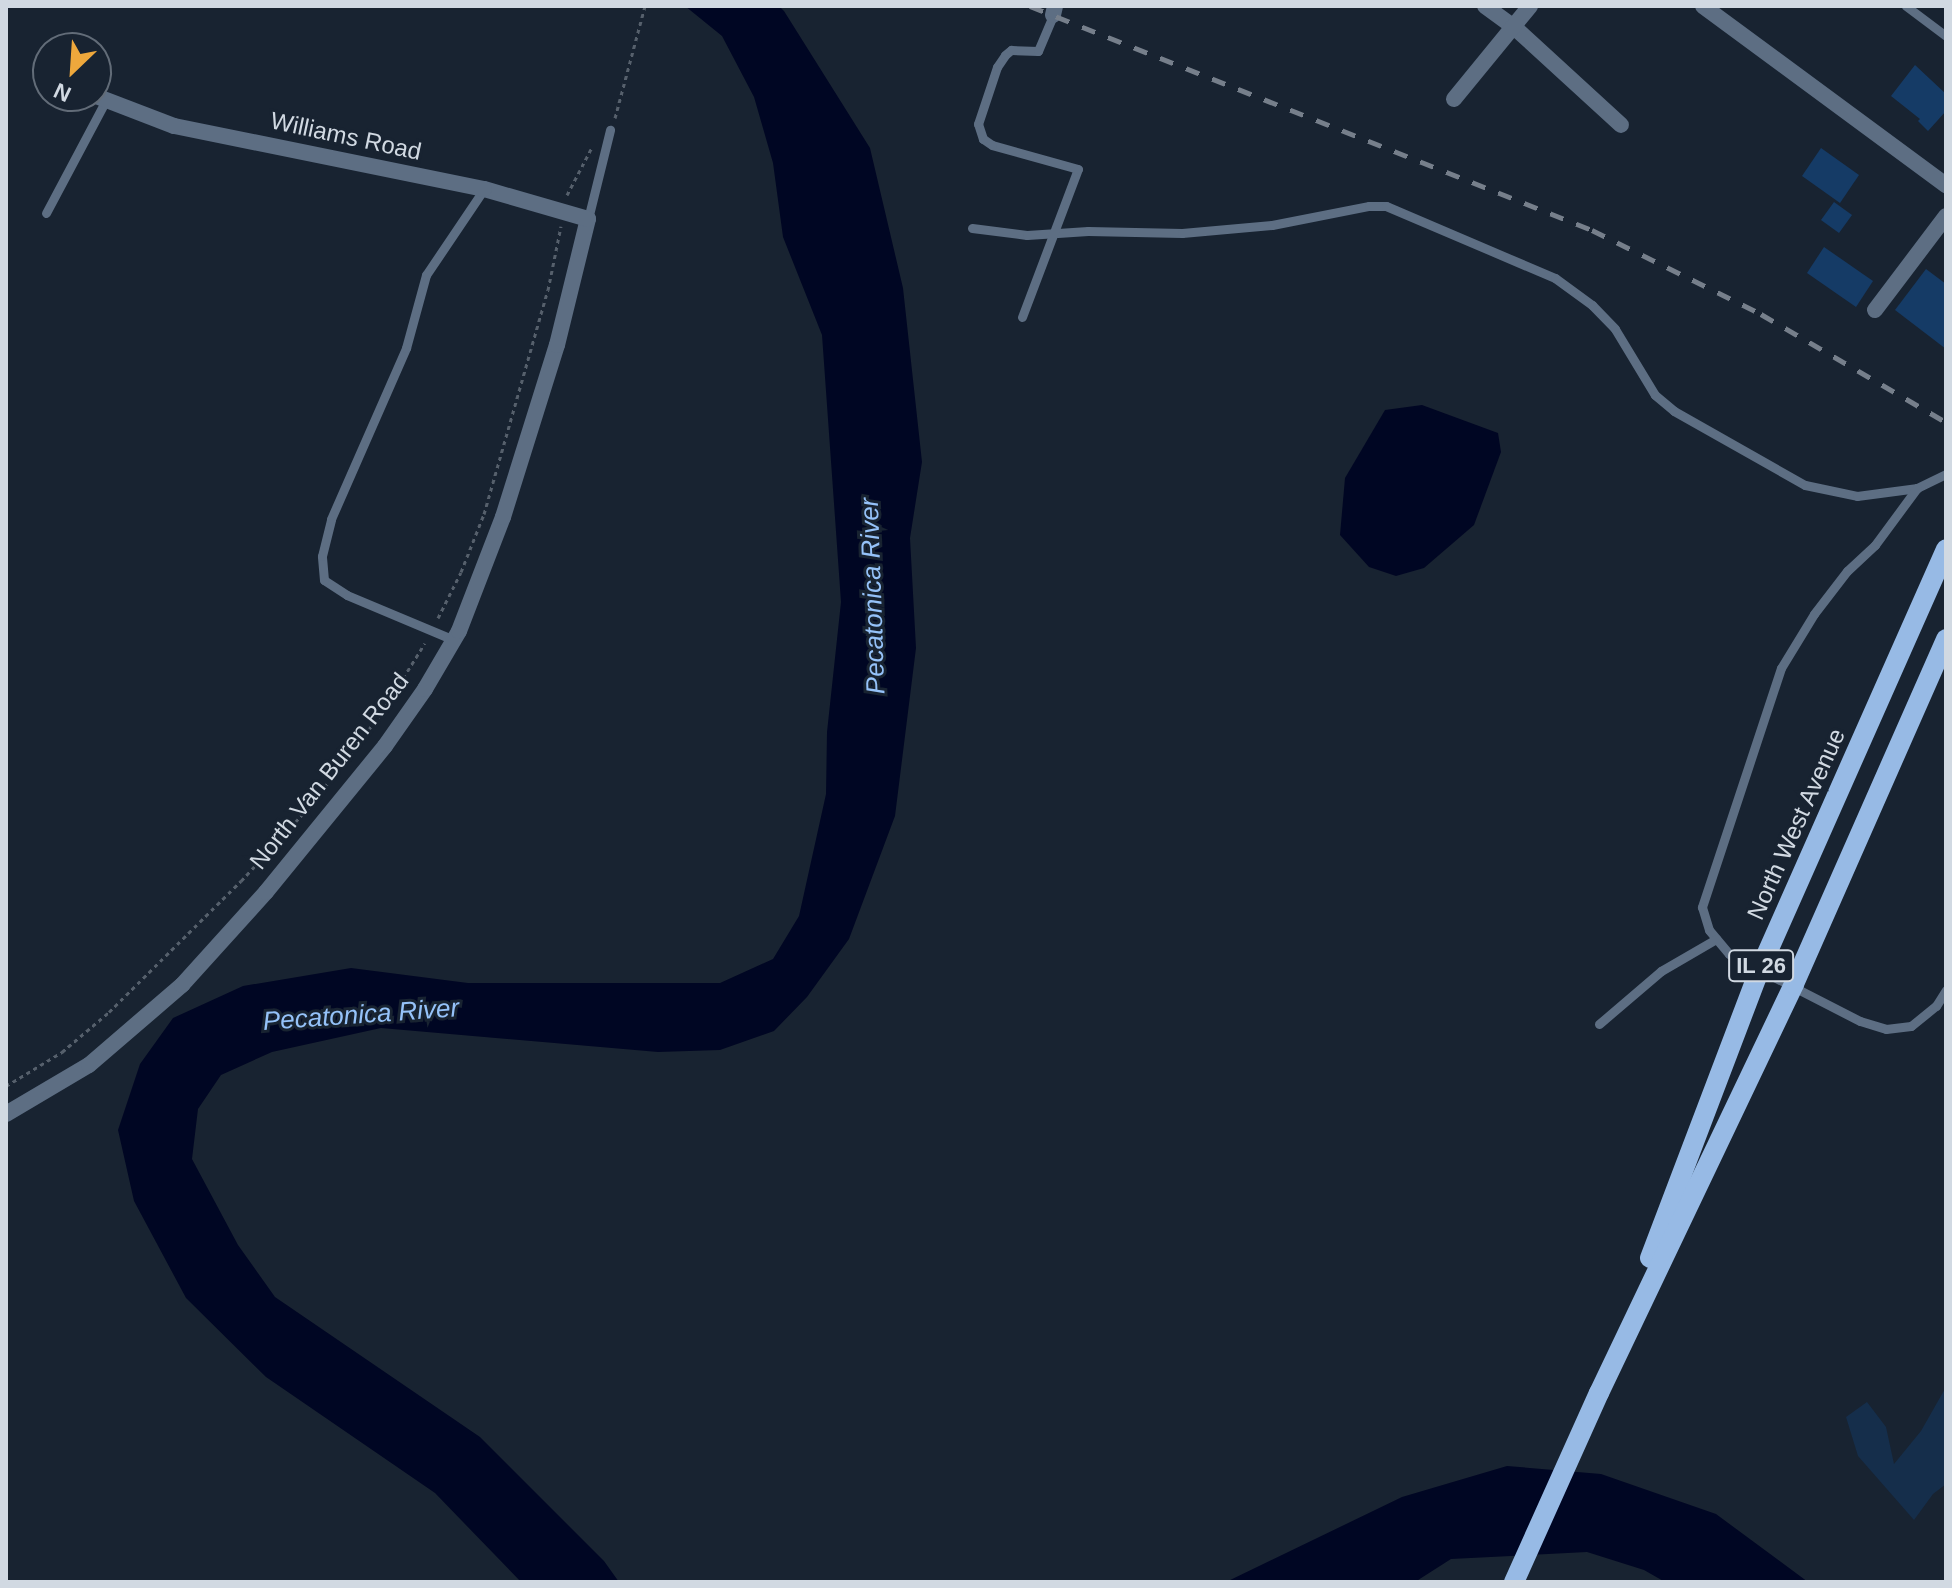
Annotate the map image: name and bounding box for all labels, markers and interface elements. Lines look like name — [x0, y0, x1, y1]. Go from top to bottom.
north arrow — [32, 32, 112, 112]
text: N — [50, 78, 75, 107]
street label: Williams Road — [268, 106, 424, 166]
water label: Pecatonica River — [854, 497, 892, 695]
street label: North Van Buren Road — [243, 667, 415, 875]
street label: North West Avenue — [1741, 723, 1851, 925]
road number: IL 26 — [1727, 948, 1795, 984]
water label: Pecatonica River — [262, 993, 460, 1037]

